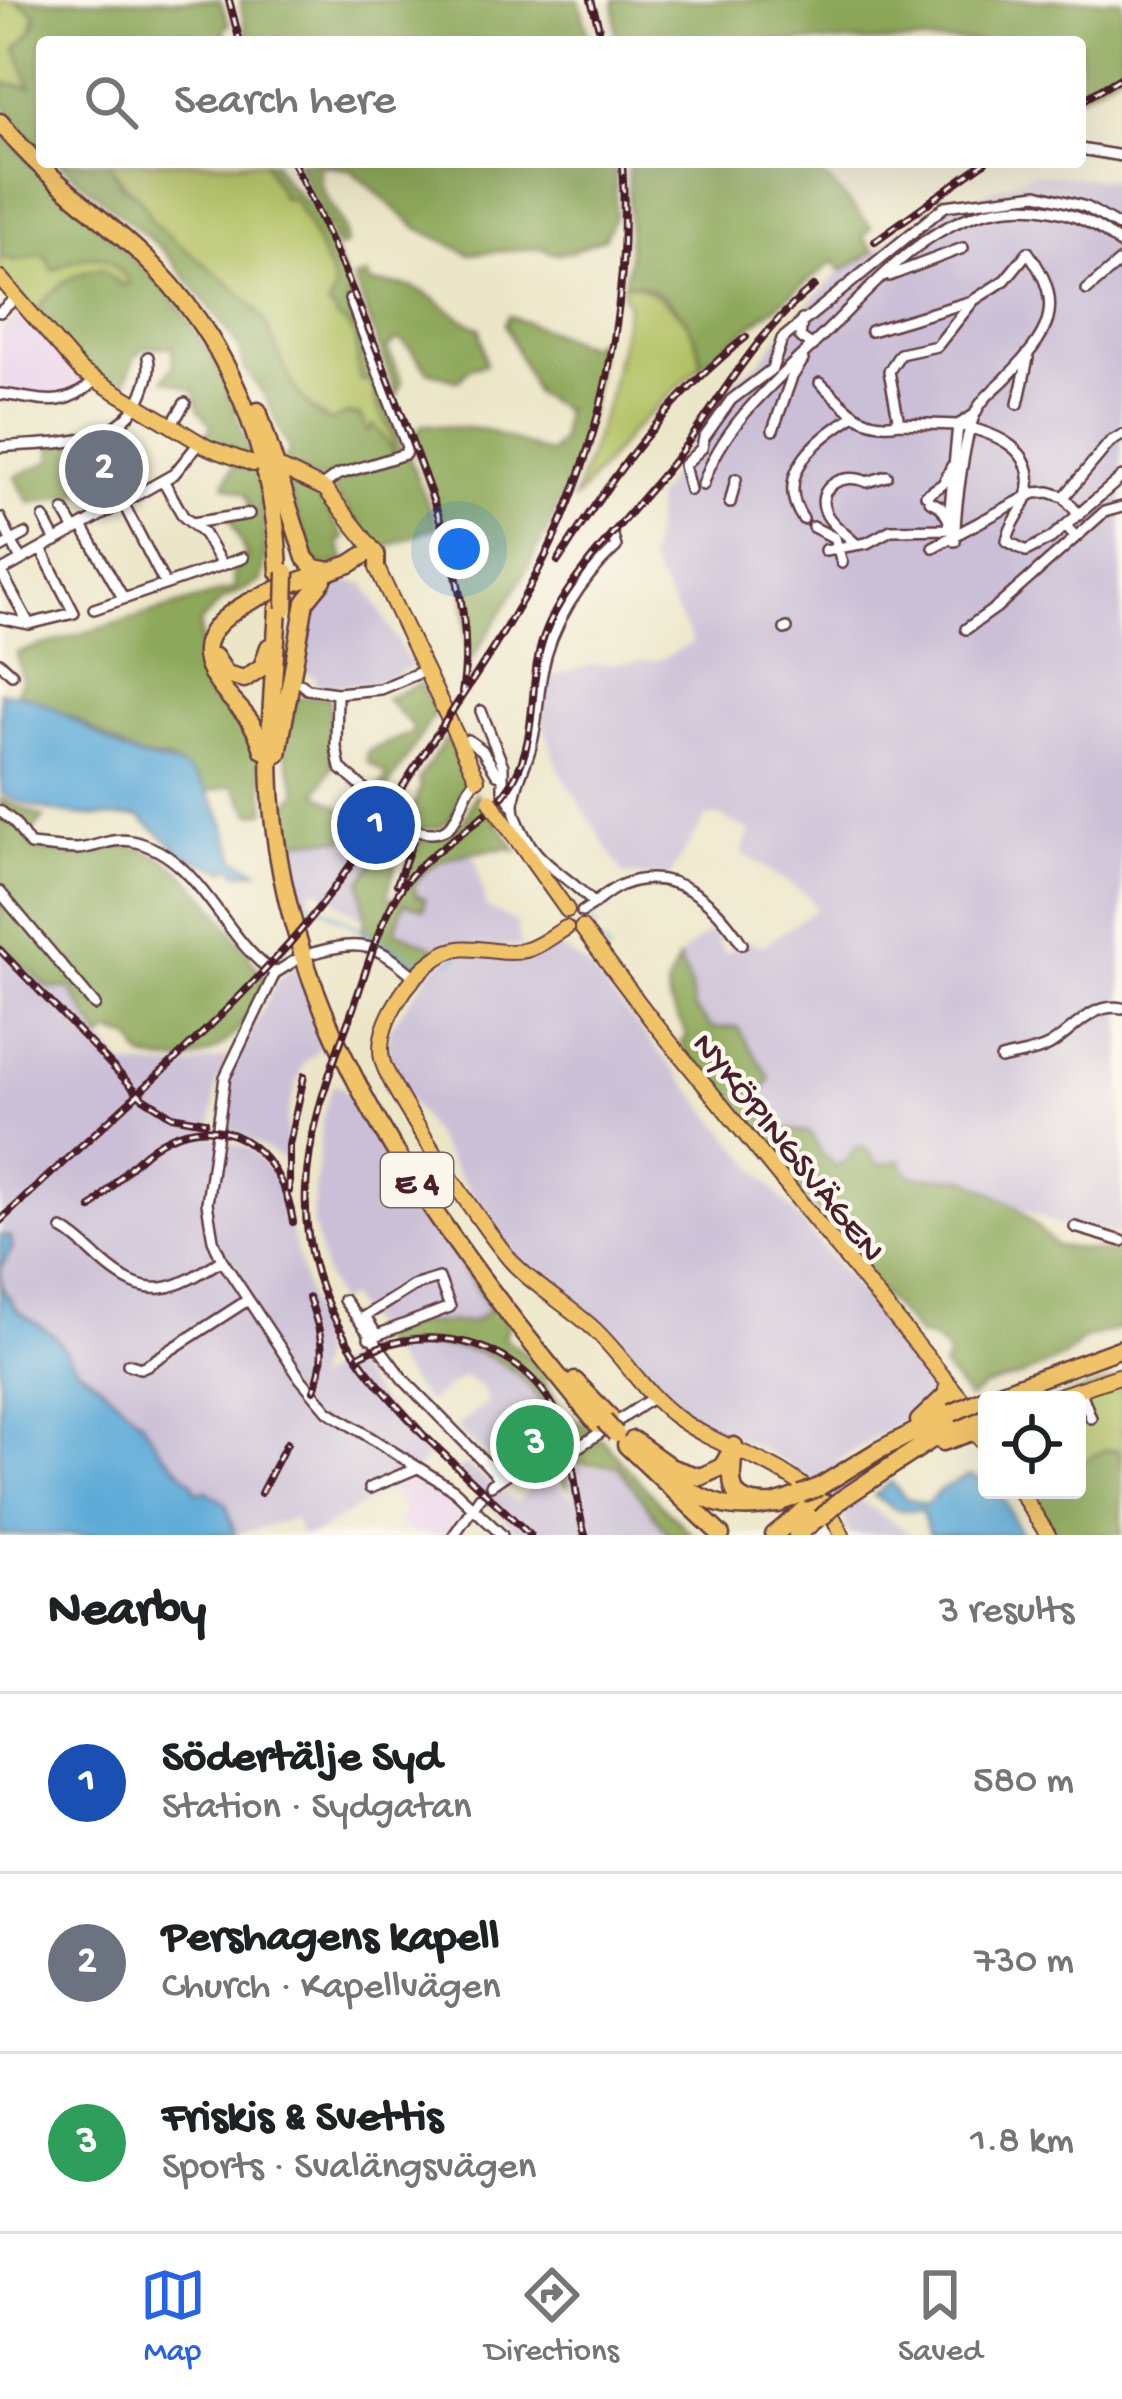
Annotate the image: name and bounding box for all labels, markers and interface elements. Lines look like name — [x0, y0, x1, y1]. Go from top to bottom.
search box — [36, 36, 1086, 168]
icon: search — [78, 69, 144, 135]
text: Search here — [174, 76, 396, 129]
pin: 2 — [65, 424, 143, 514]
your location — [429, 519, 489, 579]
pin: 1 — [337, 780, 415, 870]
street label: NYKÖPINGSVÄGEN — [680, 1026, 892, 1273]
road number: E 4 — [381, 1153, 453, 1207]
map controls — [978, 1391, 1086, 1499]
button: locate — [978, 1391, 1086, 1499]
pin: 3 — [496, 1399, 574, 1489]
text: Nearby — [48, 1583, 206, 1643]
text: 3 results — [939, 1590, 1074, 1636]
text: Södertälje Syd — [162, 1733, 441, 1786]
text: 1 — [79, 1760, 95, 1806]
text: 580 m — [973, 1760, 1074, 1806]
text: Station · Sydgatan — [162, 1786, 472, 1832]
text: Pershagens kapell — [162, 1913, 499, 1966]
text: 2 — [77, 1940, 97, 1986]
text: 730 m — [974, 1940, 1074, 1986]
text: Church · Kapellvägen — [162, 1966, 500, 2012]
text: Friskis & Svettis — [162, 2093, 443, 2146]
text: 3 — [77, 2120, 97, 2166]
text: 1.8 km — [970, 2120, 1074, 2166]
text: Sports · Svalängsvägen — [162, 2146, 536, 2192]
tab: Map — [140, 2262, 206, 2372]
tab: Directions — [485, 2262, 619, 2372]
tab: Saved — [898, 2262, 982, 2372]

